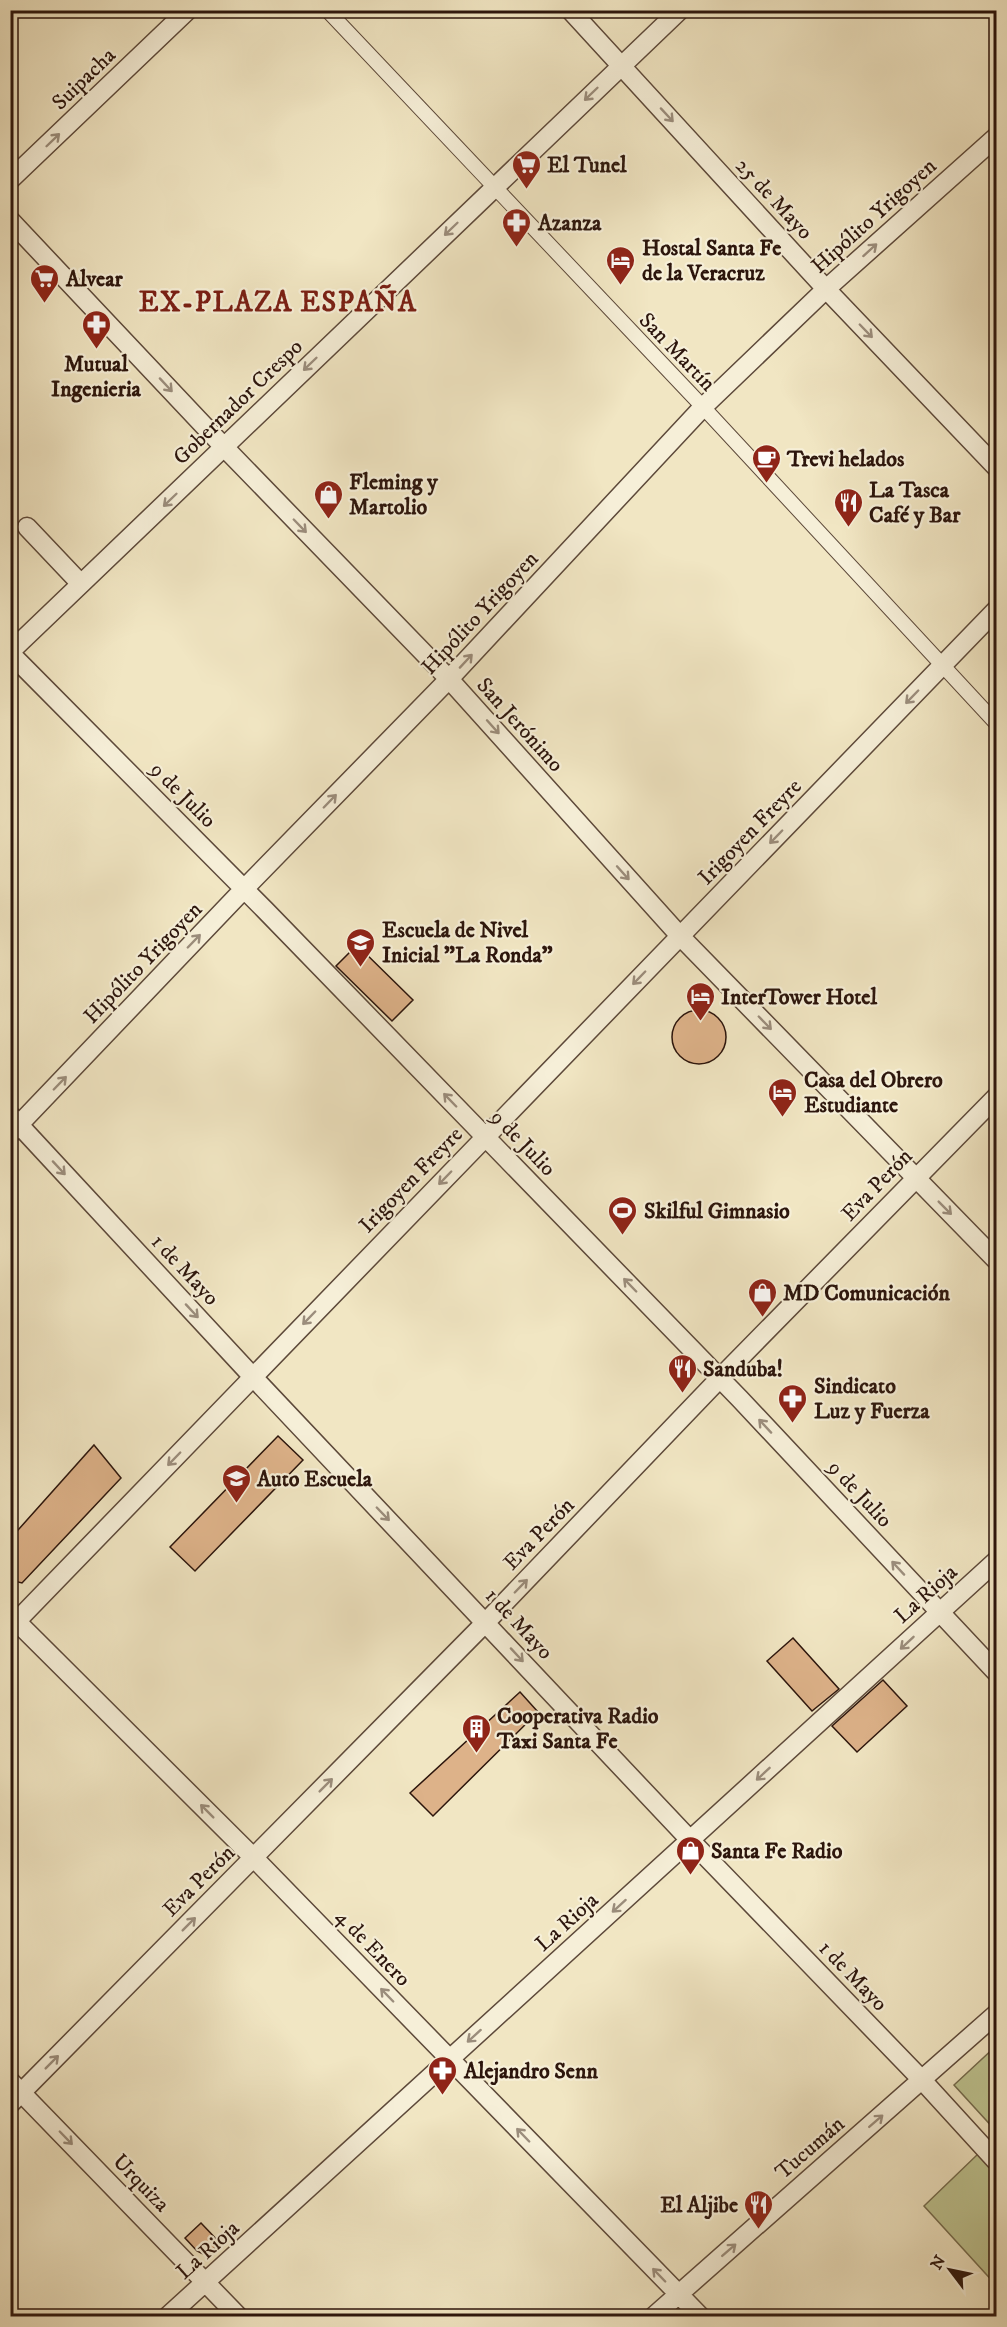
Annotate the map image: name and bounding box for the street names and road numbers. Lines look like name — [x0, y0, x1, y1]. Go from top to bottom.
street label: Suipacha — [46, 42, 122, 116]
street label: Hipólito Yrigoyen — [806, 152, 943, 279]
street label: 25 de Mayo — [729, 153, 818, 245]
street label: San Martín — [633, 307, 721, 397]
street label: Gobernador Crespo — [168, 333, 309, 471]
street label: Hipólito Yrigoyen — [416, 545, 545, 680]
street label: San Jerónimo — [470, 672, 569, 778]
street label: 9 de Julio — [144, 756, 222, 834]
street label: Irigoyen Freyre — [693, 773, 808, 891]
street label: Hipólito Yrigoyen — [78, 896, 208, 1030]
street label: 9 de Julio — [484, 1103, 561, 1182]
street label: Irigoyen Freyre — [354, 1121, 469, 1239]
street label: Eva Perón — [836, 1143, 919, 1227]
street label: 1 de Mayo — [145, 1229, 225, 1311]
street label: 9 de Julio — [821, 1454, 898, 1533]
street label: Eva Perón — [498, 1492, 581, 1576]
street label: La Rioja — [889, 1558, 964, 1629]
street label: 1 de Mayo — [479, 1583, 559, 1665]
street label: Eva Perón — [157, 1839, 241, 1923]
street label: La Rioja — [530, 1886, 605, 1957]
street label: 4 de Enero — [329, 1904, 416, 1992]
street label: 1 de Mayo — [813, 1935, 893, 2017]
street label: Tucumán — [770, 2110, 851, 2186]
street label: Urquiza — [107, 2148, 176, 2218]
street label: La Rioja — [171, 2214, 246, 2285]

